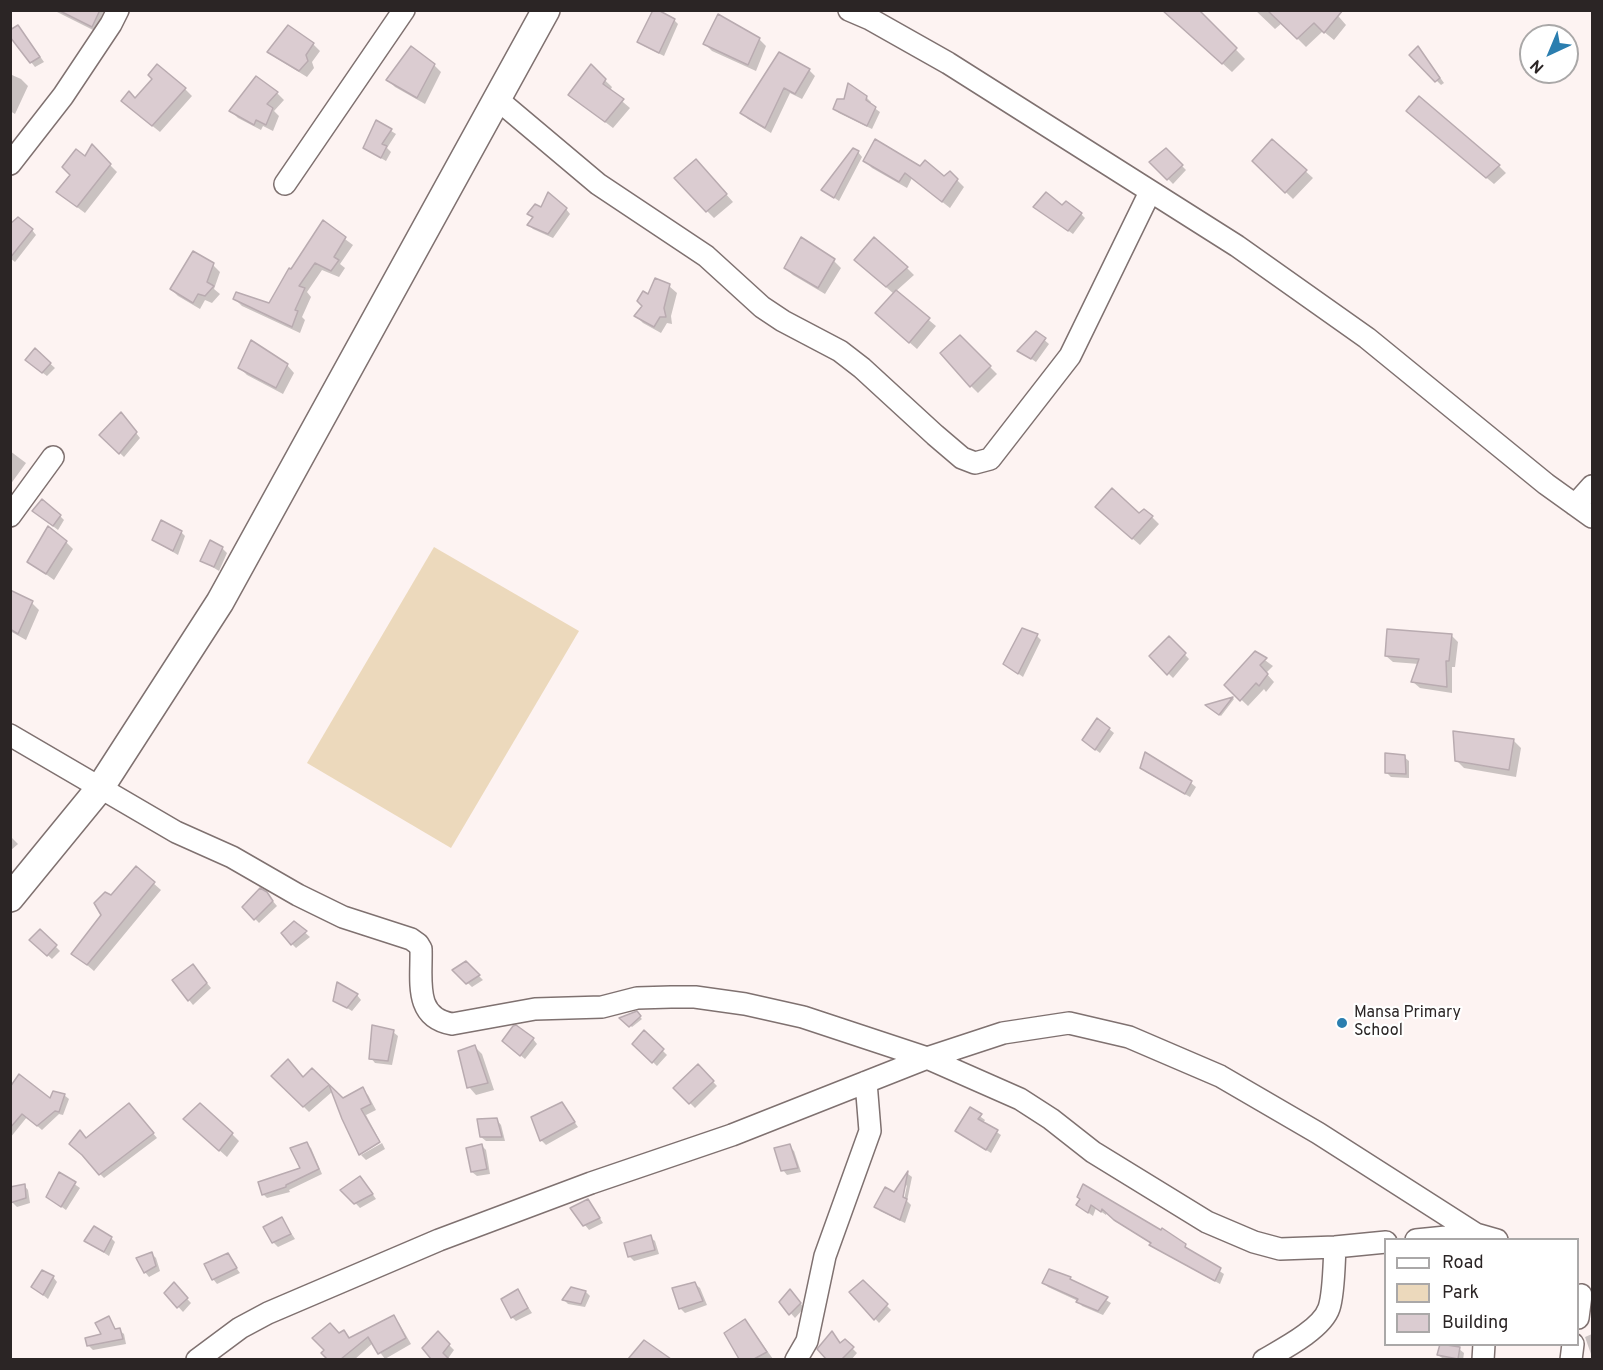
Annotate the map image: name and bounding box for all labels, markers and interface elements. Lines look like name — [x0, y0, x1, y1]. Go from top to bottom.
north arrow — [1519, 24, 1579, 84]
text: N — [1527, 54, 1549, 77]
place label: Mansa Primary School — [1354, 1004, 1461, 1042]
marker: Mansa Primary School — [1335, 1016, 1349, 1030]
legend — [1384, 1238, 1579, 1346]
text: Road — [1442, 1252, 1484, 1275]
text: Park — [1442, 1282, 1479, 1305]
text: Building — [1442, 1312, 1508, 1335]

